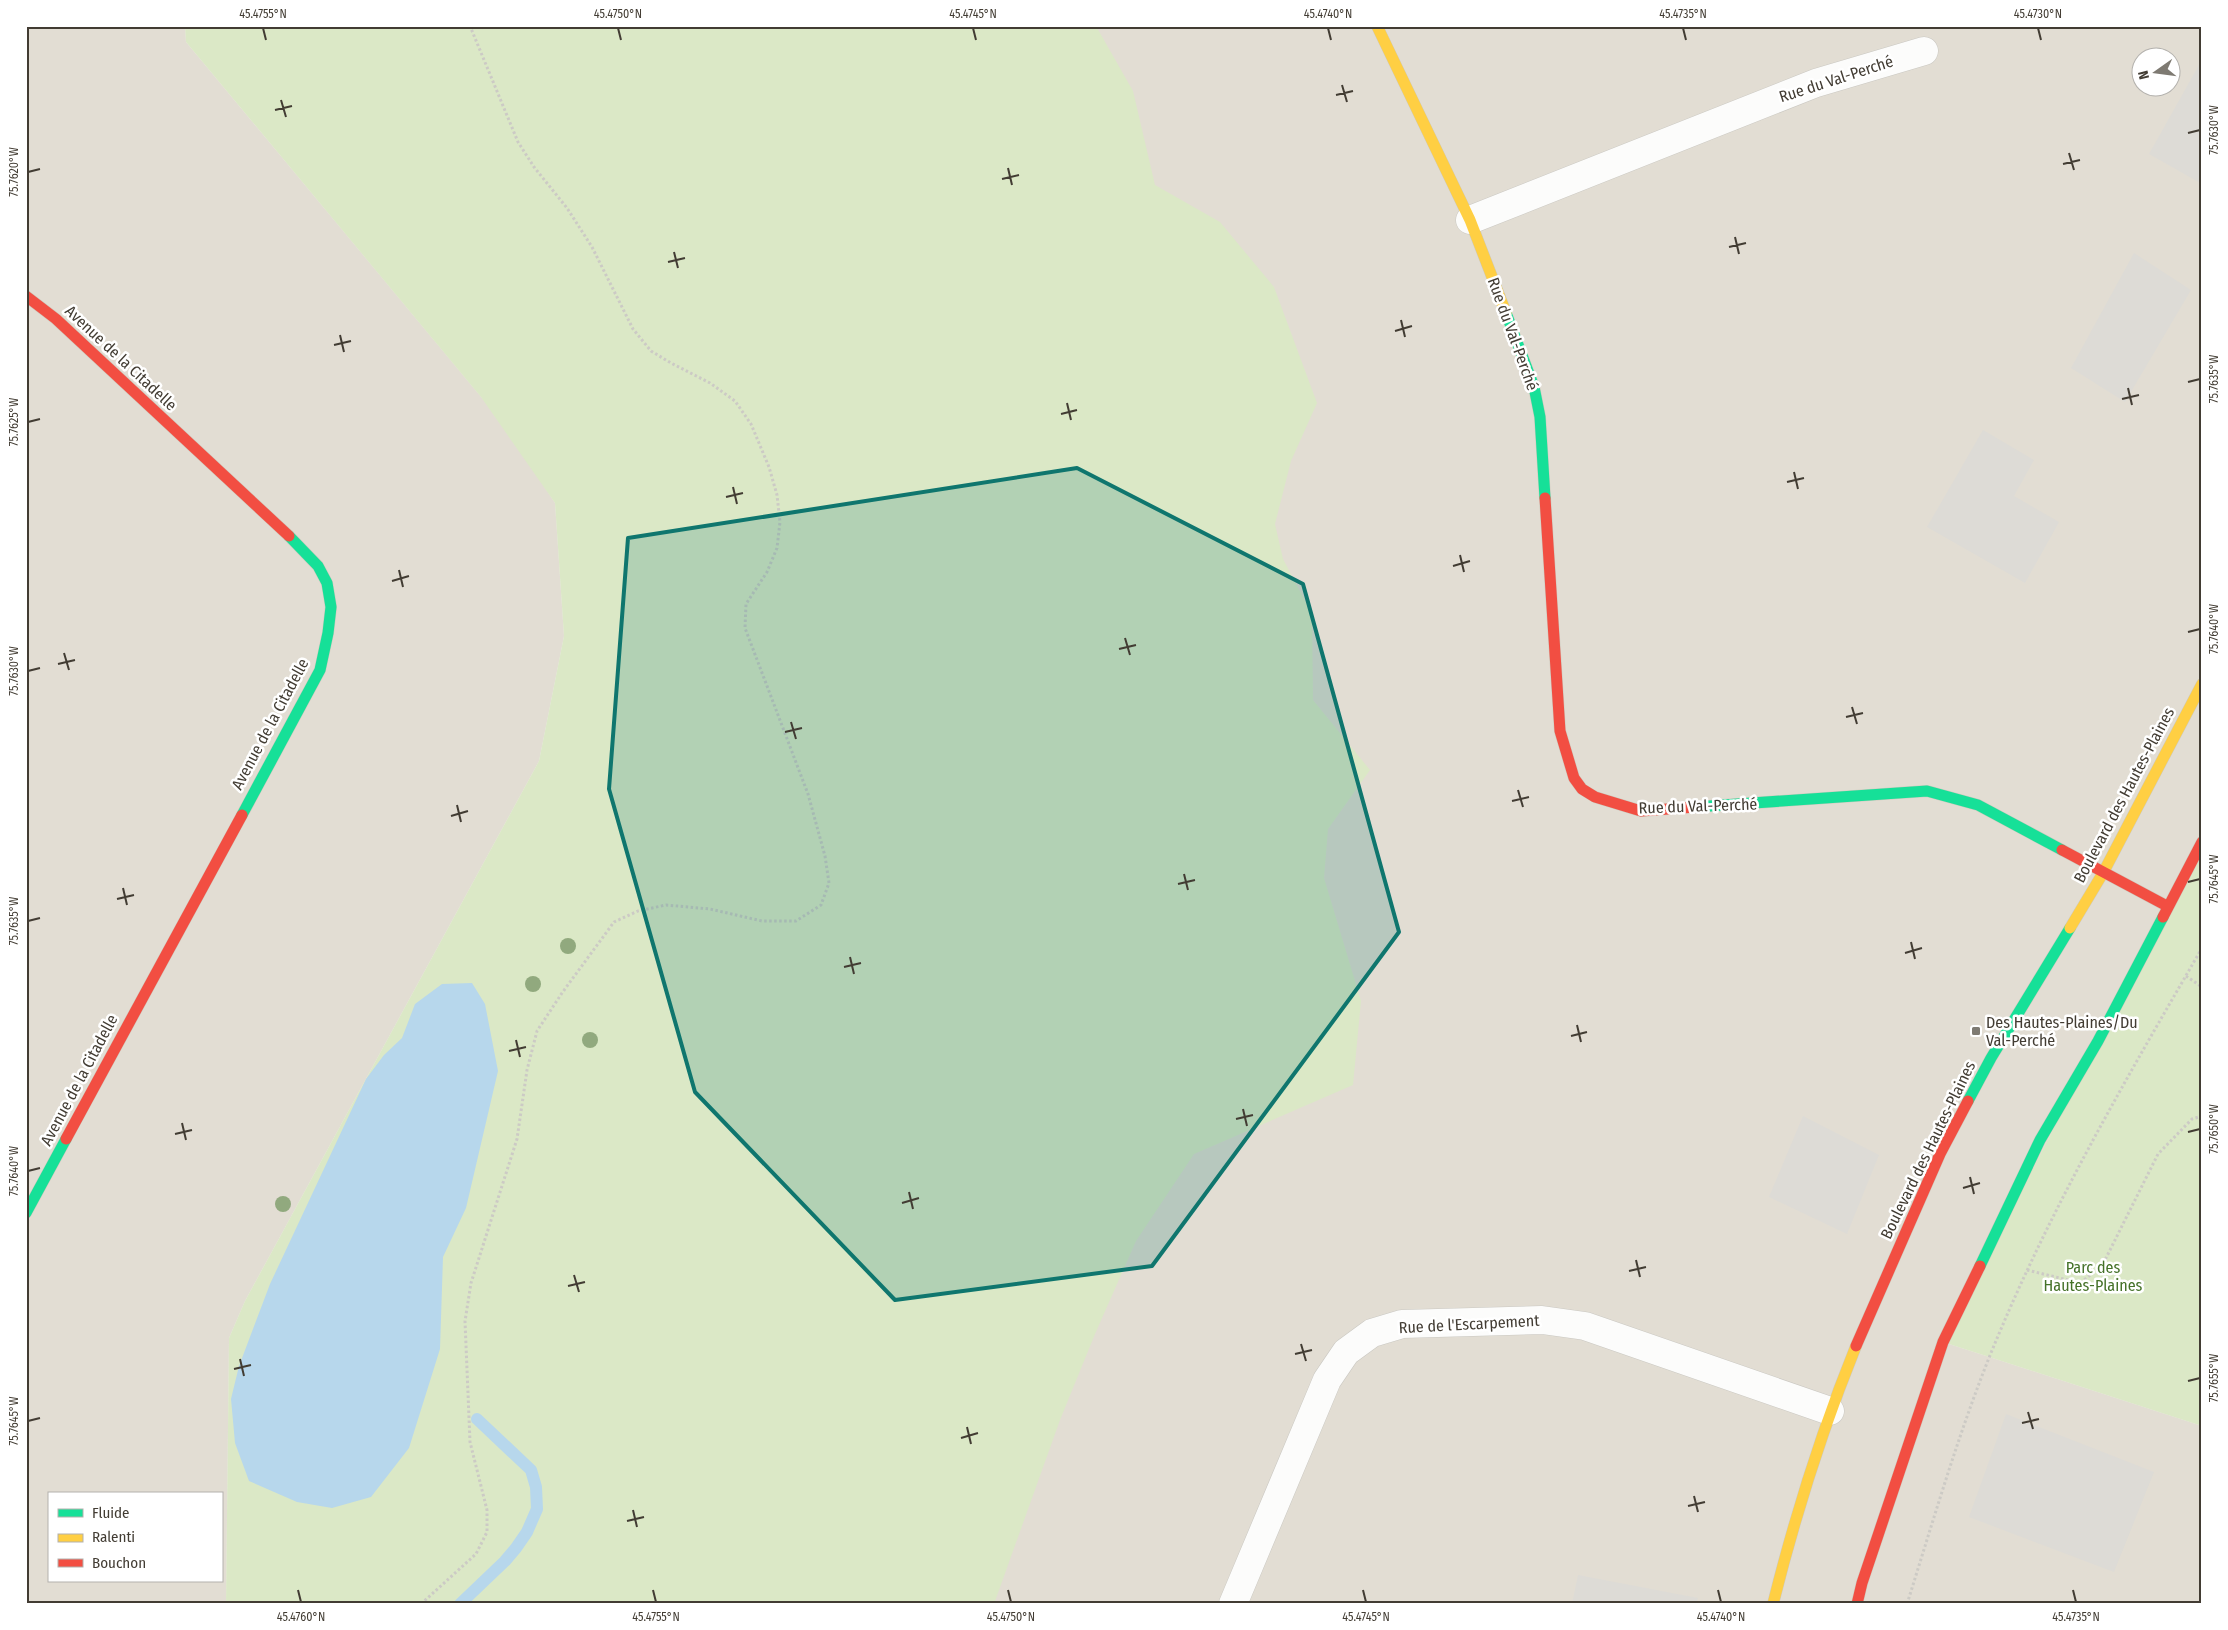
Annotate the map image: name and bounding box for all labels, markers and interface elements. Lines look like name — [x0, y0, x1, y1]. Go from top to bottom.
text: 45.4755°N — [239, 7, 287, 21]
text: 45.4750°N — [594, 7, 642, 21]
text: 45.4745°N — [949, 7, 997, 21]
text: 45.4740°N — [1304, 7, 1352, 21]
text: 45.4735°N — [1659, 7, 1707, 21]
text: 45.4730°N — [2014, 7, 2062, 21]
north arrow — [2130, 48, 2180, 98]
street label: Rue du Val-Perché — [1777, 52, 1895, 106]
text: N — [2135, 69, 2153, 81]
text: 75.7630°W — [2207, 105, 2221, 155]
text: 75.7620°W — [7, 147, 21, 197]
street label: Rue du Val-Perché — [1484, 275, 1542, 393]
street label: Avenue de la Citadelle — [61, 301, 181, 415]
text: 75.7635°W — [2207, 355, 2221, 403]
text: 75.7625°W — [7, 398, 21, 446]
text: 75.7640°W — [2207, 604, 2221, 654]
text: 75.7630°W — [7, 646, 21, 696]
street label: Avenue de la Citadelle — [227, 655, 313, 793]
street label: Boulevard des Hautes-Plaines — [2070, 704, 2178, 886]
street label: Rue du Val-Perché — [1638, 794, 1758, 818]
text: 75.7645°W — [2207, 855, 2221, 903]
text: 75.7635°W — [7, 897, 21, 945]
street label: Avenue de la Citadelle — [36, 1011, 122, 1149]
place label: Des Hautes-Plaines/Du Val-Perché — [1986, 1013, 2138, 1050]
marker: Des Hautes-Plaines/Du Val-Perché — [1970, 1025, 1982, 1037]
street label: Boulevard des Hautes-Plaines — [1877, 1058, 1979, 1242]
text: 75.7650°W — [2207, 1104, 2221, 1154]
text: 75.7640°W — [7, 1146, 21, 1196]
park label: Parc des Hautes-Plaines — [2044, 1258, 2143, 1295]
street label: Rue de l'Escarpement — [1398, 1311, 1541, 1337]
text: 75.7655°W — [2207, 1354, 2221, 1402]
text: 75.7645°W — [7, 1397, 21, 1445]
legend — [48, 1492, 222, 1582]
text: Fluide — [92, 1504, 129, 1522]
text: Ralenti — [92, 1528, 135, 1546]
text: Bouchon — [92, 1554, 146, 1572]
text: 45.4760°N — [277, 1610, 325, 1624]
text: 45.4755°N — [632, 1610, 680, 1624]
text: 45.4750°N — [987, 1610, 1035, 1624]
text: 45.4745°N — [1342, 1610, 1390, 1624]
text: 45.4740°N — [1697, 1610, 1745, 1624]
text: 45.4735°N — [2052, 1610, 2100, 1624]

